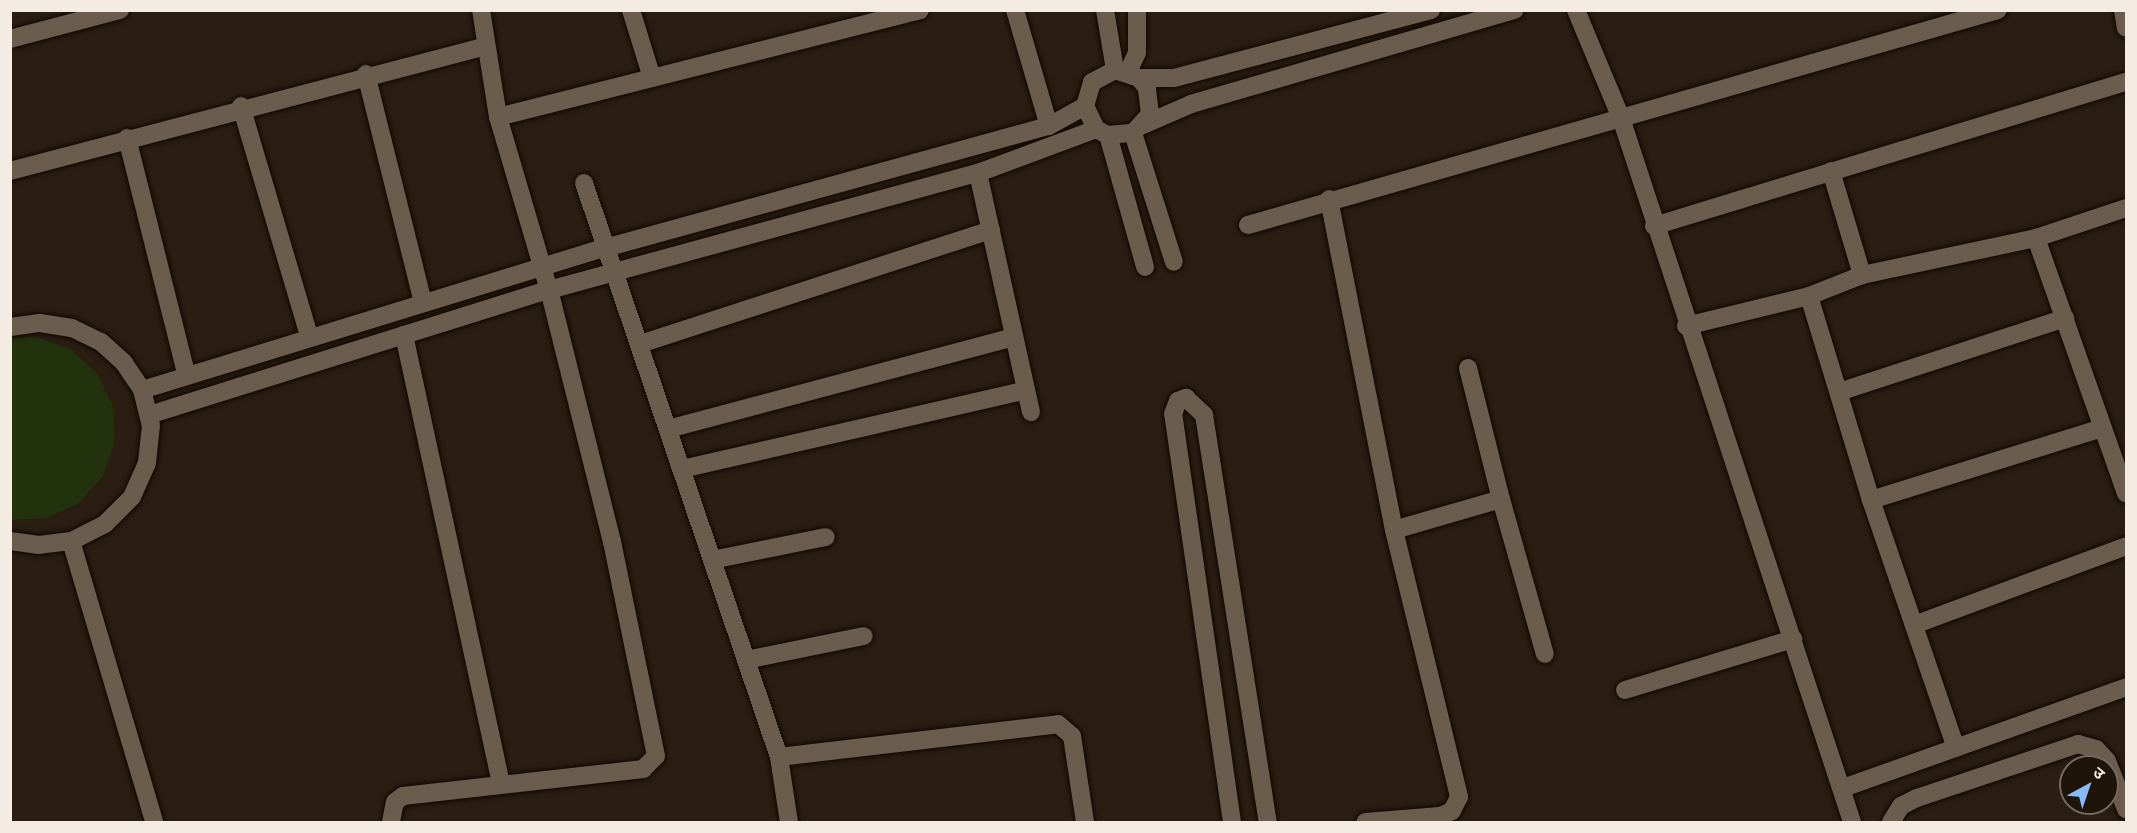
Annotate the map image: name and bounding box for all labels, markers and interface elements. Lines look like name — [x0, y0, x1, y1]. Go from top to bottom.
north arrow — [2059, 755, 2119, 815]
text: उ — [2089, 762, 2109, 783]

